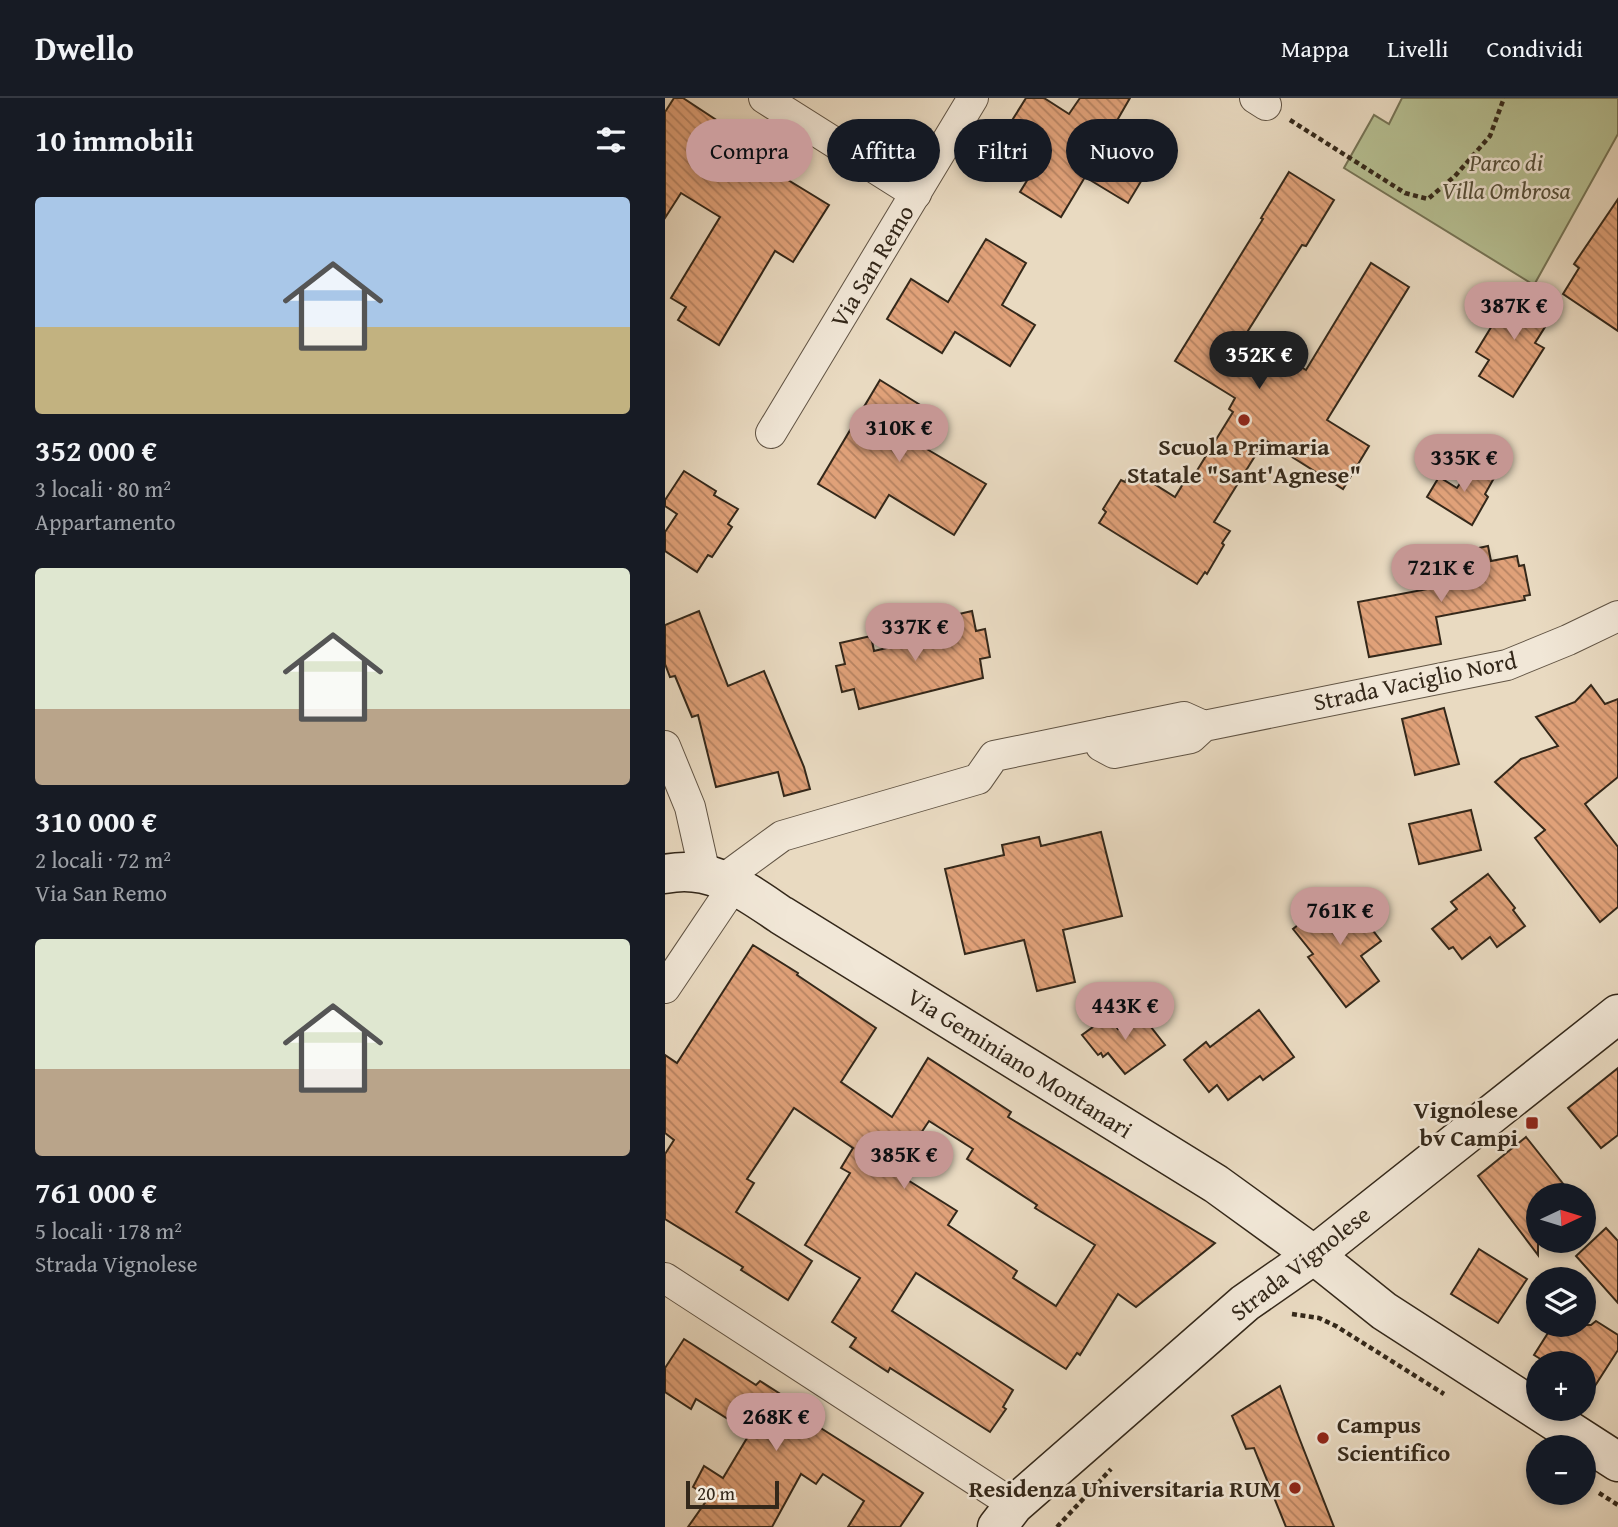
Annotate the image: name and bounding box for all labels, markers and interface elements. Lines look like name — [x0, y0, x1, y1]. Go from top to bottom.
text: Dwello — [35, 24, 134, 72]
text: Mappa — [1281, 31, 1349, 66]
text: Livelli — [1387, 31, 1448, 66]
text: Condividi — [1486, 31, 1583, 66]
text: 10 immobili — [35, 118, 194, 162]
chip: Compra — [686, 119, 813, 182]
chip: Affitta — [827, 119, 940, 182]
chip: Filtri — [954, 119, 1052, 182]
chip: Nuovo — [1066, 119, 1178, 182]
icon: filters — [592, 121, 630, 159]
park label: Parco di Villa Ombrosa — [1441, 145, 1571, 208]
street label: Via San Remo — [822, 198, 922, 334]
icon: home — [270, 243, 396, 369]
pin: 387K € — [1457, 282, 1571, 342]
text: 387K € — [1480, 288, 1548, 321]
pin: 352K € — [1202, 331, 1316, 391]
text: 352K € — [1225, 337, 1293, 370]
pin: 310K € — [842, 404, 956, 464]
text: 310K € — [865, 410, 933, 443]
marker: Scuola Primaria Statale "Sant'Agnese" — [1236, 412, 1252, 428]
text: 352 000 € — [35, 428, 157, 472]
place label: Scuola Primaria Statale "Sant'Agnese" — [1127, 429, 1361, 492]
pin: 335K € — [1407, 434, 1521, 494]
text: 335K € — [1430, 440, 1498, 473]
text: 3 locali · 80 m² — [35, 472, 171, 505]
text: Appartamento — [35, 505, 175, 538]
pin: 721K € — [1384, 545, 1498, 604]
text: 721K € — [1407, 550, 1475, 583]
pin: 337K € — [858, 603, 972, 663]
text: 337K € — [881, 609, 949, 642]
icon: home — [270, 614, 396, 740]
street label: Strada Vaciglio Nord — [1310, 642, 1520, 720]
text: 310 000 € — [35, 799, 157, 843]
text: 2 locali · 72 m² — [35, 843, 171, 876]
text: Via San Remo — [35, 876, 167, 909]
pin: 761K € — [1283, 888, 1397, 947]
text: 761K € — [1306, 893, 1374, 926]
street label: Via Geminiano Montanari — [900, 979, 1140, 1147]
pin: 443K € — [1068, 982, 1182, 1042]
icon: home — [270, 985, 396, 1111]
text: 443K € — [1091, 988, 1159, 1021]
place label: Vignolese bv Campi — [1414, 1092, 1518, 1155]
marker: Vignolese bv Campi — [1524, 1115, 1540, 1131]
pin: 385K € — [847, 1132, 961, 1191]
text: 385K € — [870, 1137, 938, 1170]
text: 761 000 € — [35, 1170, 157, 1214]
north arrow — [1526, 1183, 1596, 1253]
map controls — [1526, 1183, 1596, 1505]
street label: Strada Vignolese — [1222, 1197, 1378, 1329]
text: 5 locali · 178 m² — [35, 1214, 182, 1247]
text: Strada Vignolese — [35, 1247, 197, 1280]
button: layers — [1526, 1267, 1596, 1337]
button: + — [1526, 1351, 1596, 1421]
pin: 268K € — [719, 1394, 833, 1453]
text: 268K € — [742, 1399, 810, 1432]
place label: Campus Scientifico — [1337, 1407, 1451, 1470]
marker: Campus Scientifico — [1315, 1430, 1331, 1446]
button: − — [1526, 1435, 1596, 1505]
place label: Residenza Universitaria RUM — [969, 1471, 1281, 1506]
scale bar — [686, 1478, 779, 1510]
text: 20 m — [697, 1479, 735, 1507]
marker: Residenza Universitaria RUM — [1287, 1480, 1303, 1496]

